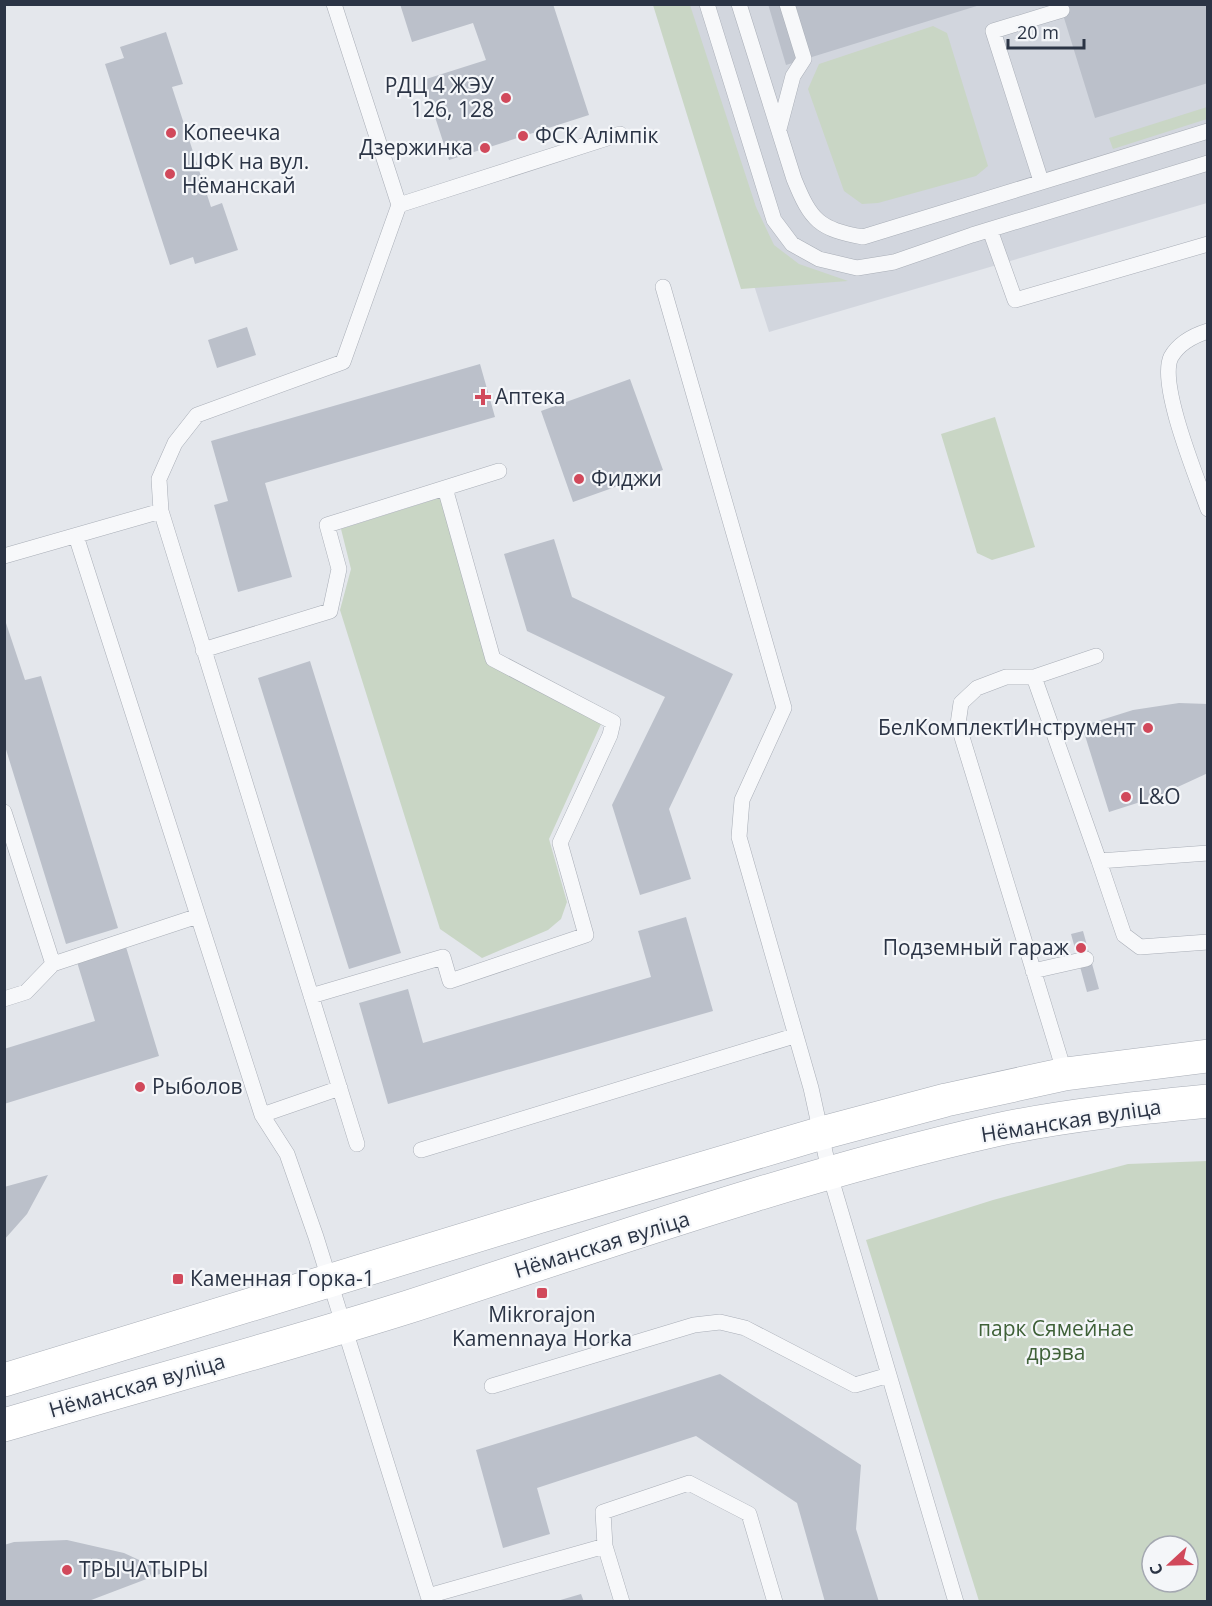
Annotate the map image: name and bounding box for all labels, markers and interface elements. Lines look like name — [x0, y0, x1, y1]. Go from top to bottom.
scale bar — [1008, 12, 1084, 50]
text: 20 m — [1017, 20, 1059, 44]
place label: РДЦ 4 ЖЭУ 126, 128 — [385, 71, 494, 123]
marker: РДЦ 4 ЖЭУ 126, 128 — [499, 91, 513, 105]
place label: Копеечка — [183, 118, 280, 146]
place label: ФСК Алімпік — [535, 121, 659, 149]
marker: Копеечка — [164, 126, 178, 140]
marker: ФСК Алімпік — [516, 129, 530, 143]
place label: Дзержинка — [359, 133, 473, 161]
marker: Дзержинка — [478, 141, 492, 155]
place label: ШФК на вул. Нёманскай — [182, 147, 309, 199]
marker: ШФК на вул. Нёманскай — [163, 167, 177, 181]
place label: Аптека — [495, 382, 566, 410]
marker: Аптека — [476, 390, 490, 404]
place label: Фиджи — [591, 464, 662, 492]
marker: Фиджи — [572, 472, 586, 486]
place label: БелКомплектИнструмент — [878, 713, 1136, 741]
marker: БелКомплектИнструмент — [1141, 721, 1155, 735]
place label: L&O — [1138, 782, 1181, 810]
marker: L&O — [1119, 790, 1133, 804]
place label: Подземный гараж — [883, 933, 1070, 961]
marker: Подземный гараж — [1074, 941, 1088, 955]
place label: Рыболов — [152, 1072, 243, 1100]
marker: Рыболов — [133, 1080, 147, 1094]
street label: Нёманская вуліца — [979, 1092, 1163, 1148]
street label: Нёманская вуліца — [511, 1204, 693, 1284]
place label: Каменная Горка-1 — [190, 1264, 375, 1292]
marker: Каменная Горка-1 — [171, 1272, 185, 1286]
marker: Mikrorajon Kamennaya Horka — [535, 1286, 549, 1300]
place label: Mikrorajon Kamennaya Horka — [452, 1300, 632, 1352]
park label: парк Сямейнае дрэва — [978, 1314, 1134, 1366]
street label: Нёманская вуліца — [45, 1346, 228, 1424]
north arrow — [1140, 1534, 1200, 1594]
place label: ТРЫЧАТЫРЫ — [79, 1555, 209, 1583]
text: С — [1144, 1561, 1168, 1578]
marker: ТРЫЧАТЫРЫ — [60, 1563, 74, 1577]

